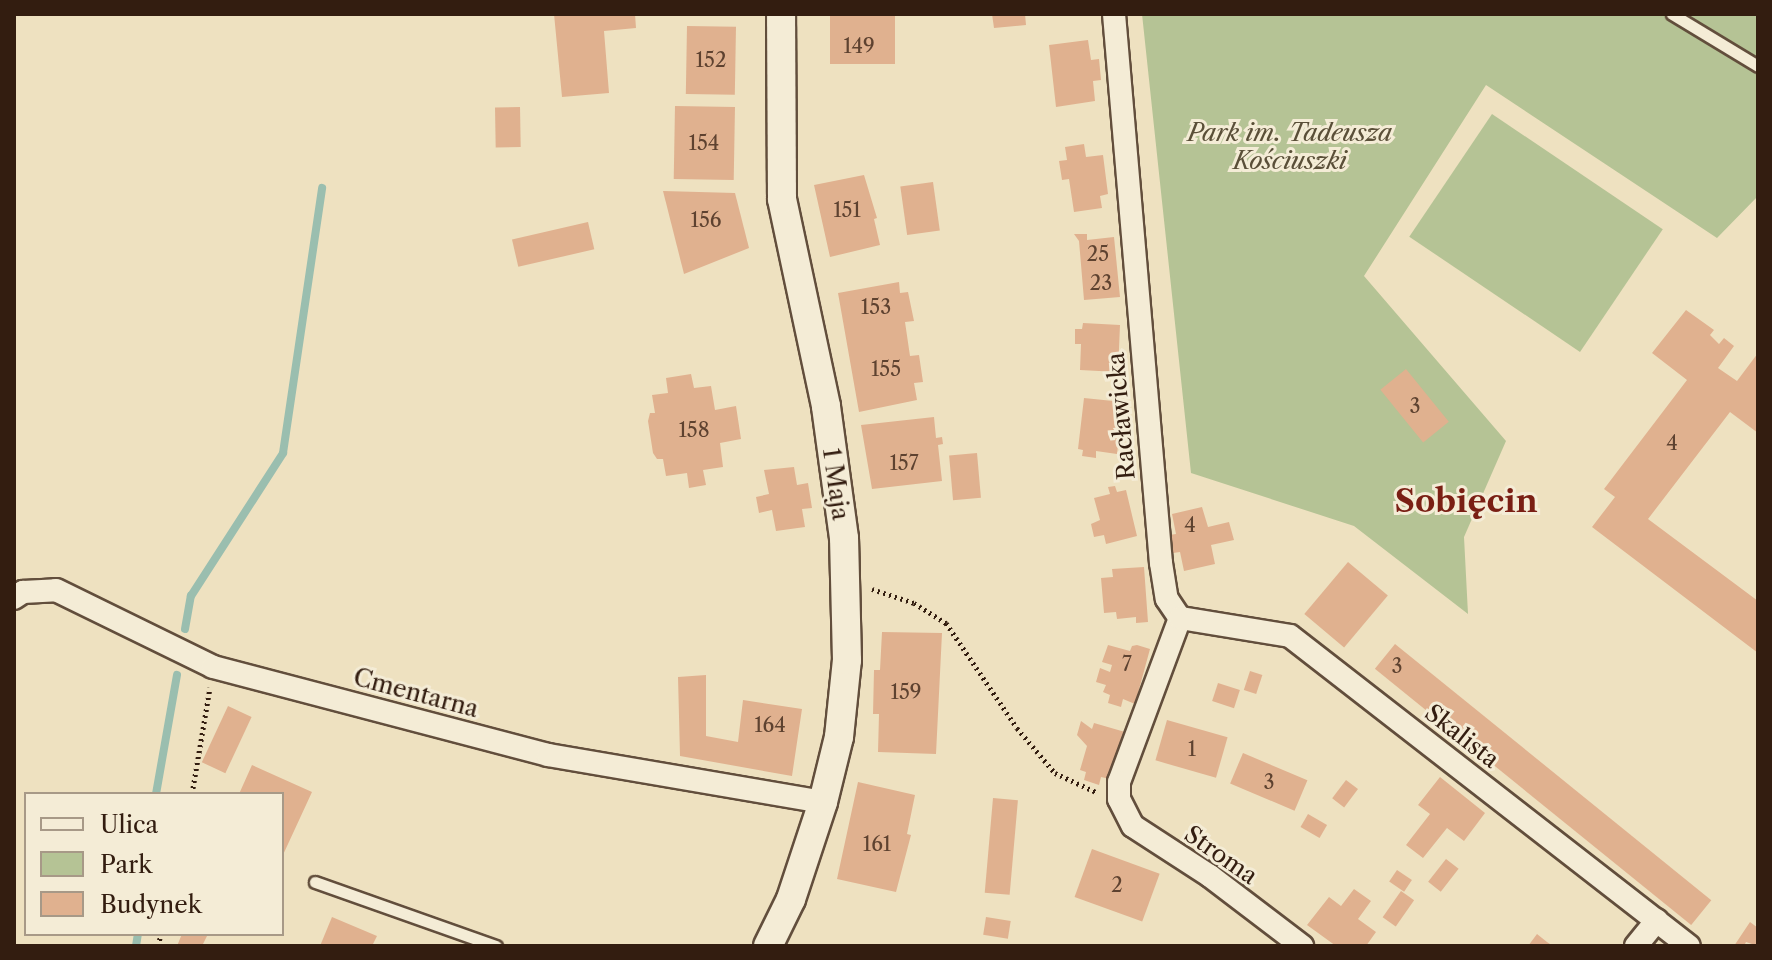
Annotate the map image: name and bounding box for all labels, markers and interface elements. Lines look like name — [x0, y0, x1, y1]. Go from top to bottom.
house number: 149 — [843, 34, 875, 58]
house number: 152 — [696, 48, 726, 72]
park label: Park im. Tadeusza Kościuszki — [1188, 119, 1392, 175]
house number: 154 — [689, 131, 719, 155]
house number: 151 — [833, 198, 861, 222]
house number: 156 — [691, 208, 721, 232]
house number: 25 — [1087, 242, 1109, 266]
house number: 23 — [1090, 271, 1112, 295]
house number: 153 — [861, 295, 891, 319]
street label: Racławicka — [1101, 351, 1141, 481]
house number: 155 — [871, 357, 901, 381]
house number: 3 — [1409, 394, 1421, 418]
house number: 158 — [678, 418, 710, 442]
house number: 4 — [1666, 431, 1678, 455]
street label: 1 Maja — [817, 446, 855, 522]
house number: 157 — [889, 451, 919, 475]
district label: Sobięcin — [1394, 482, 1538, 520]
house number: 4 — [1184, 513, 1196, 537]
house number: 7 — [1122, 652, 1132, 676]
house number: 3 — [1391, 654, 1403, 678]
street label: Cmentarna — [350, 662, 482, 724]
house number: 159 — [891, 680, 921, 704]
street label: Skalista — [1419, 698, 1505, 774]
house number: 164 — [754, 713, 786, 737]
house number: 1 — [1188, 737, 1196, 761]
house number: 3 — [1263, 770, 1275, 794]
legend — [24, 792, 284, 936]
text: Ulica — [100, 810, 158, 839]
street label: Stroma — [1179, 820, 1263, 890]
house number: 161 — [863, 832, 891, 856]
text: Park — [100, 850, 152, 879]
house number: 2 — [1111, 873, 1123, 897]
text: Budynek — [100, 890, 202, 919]

